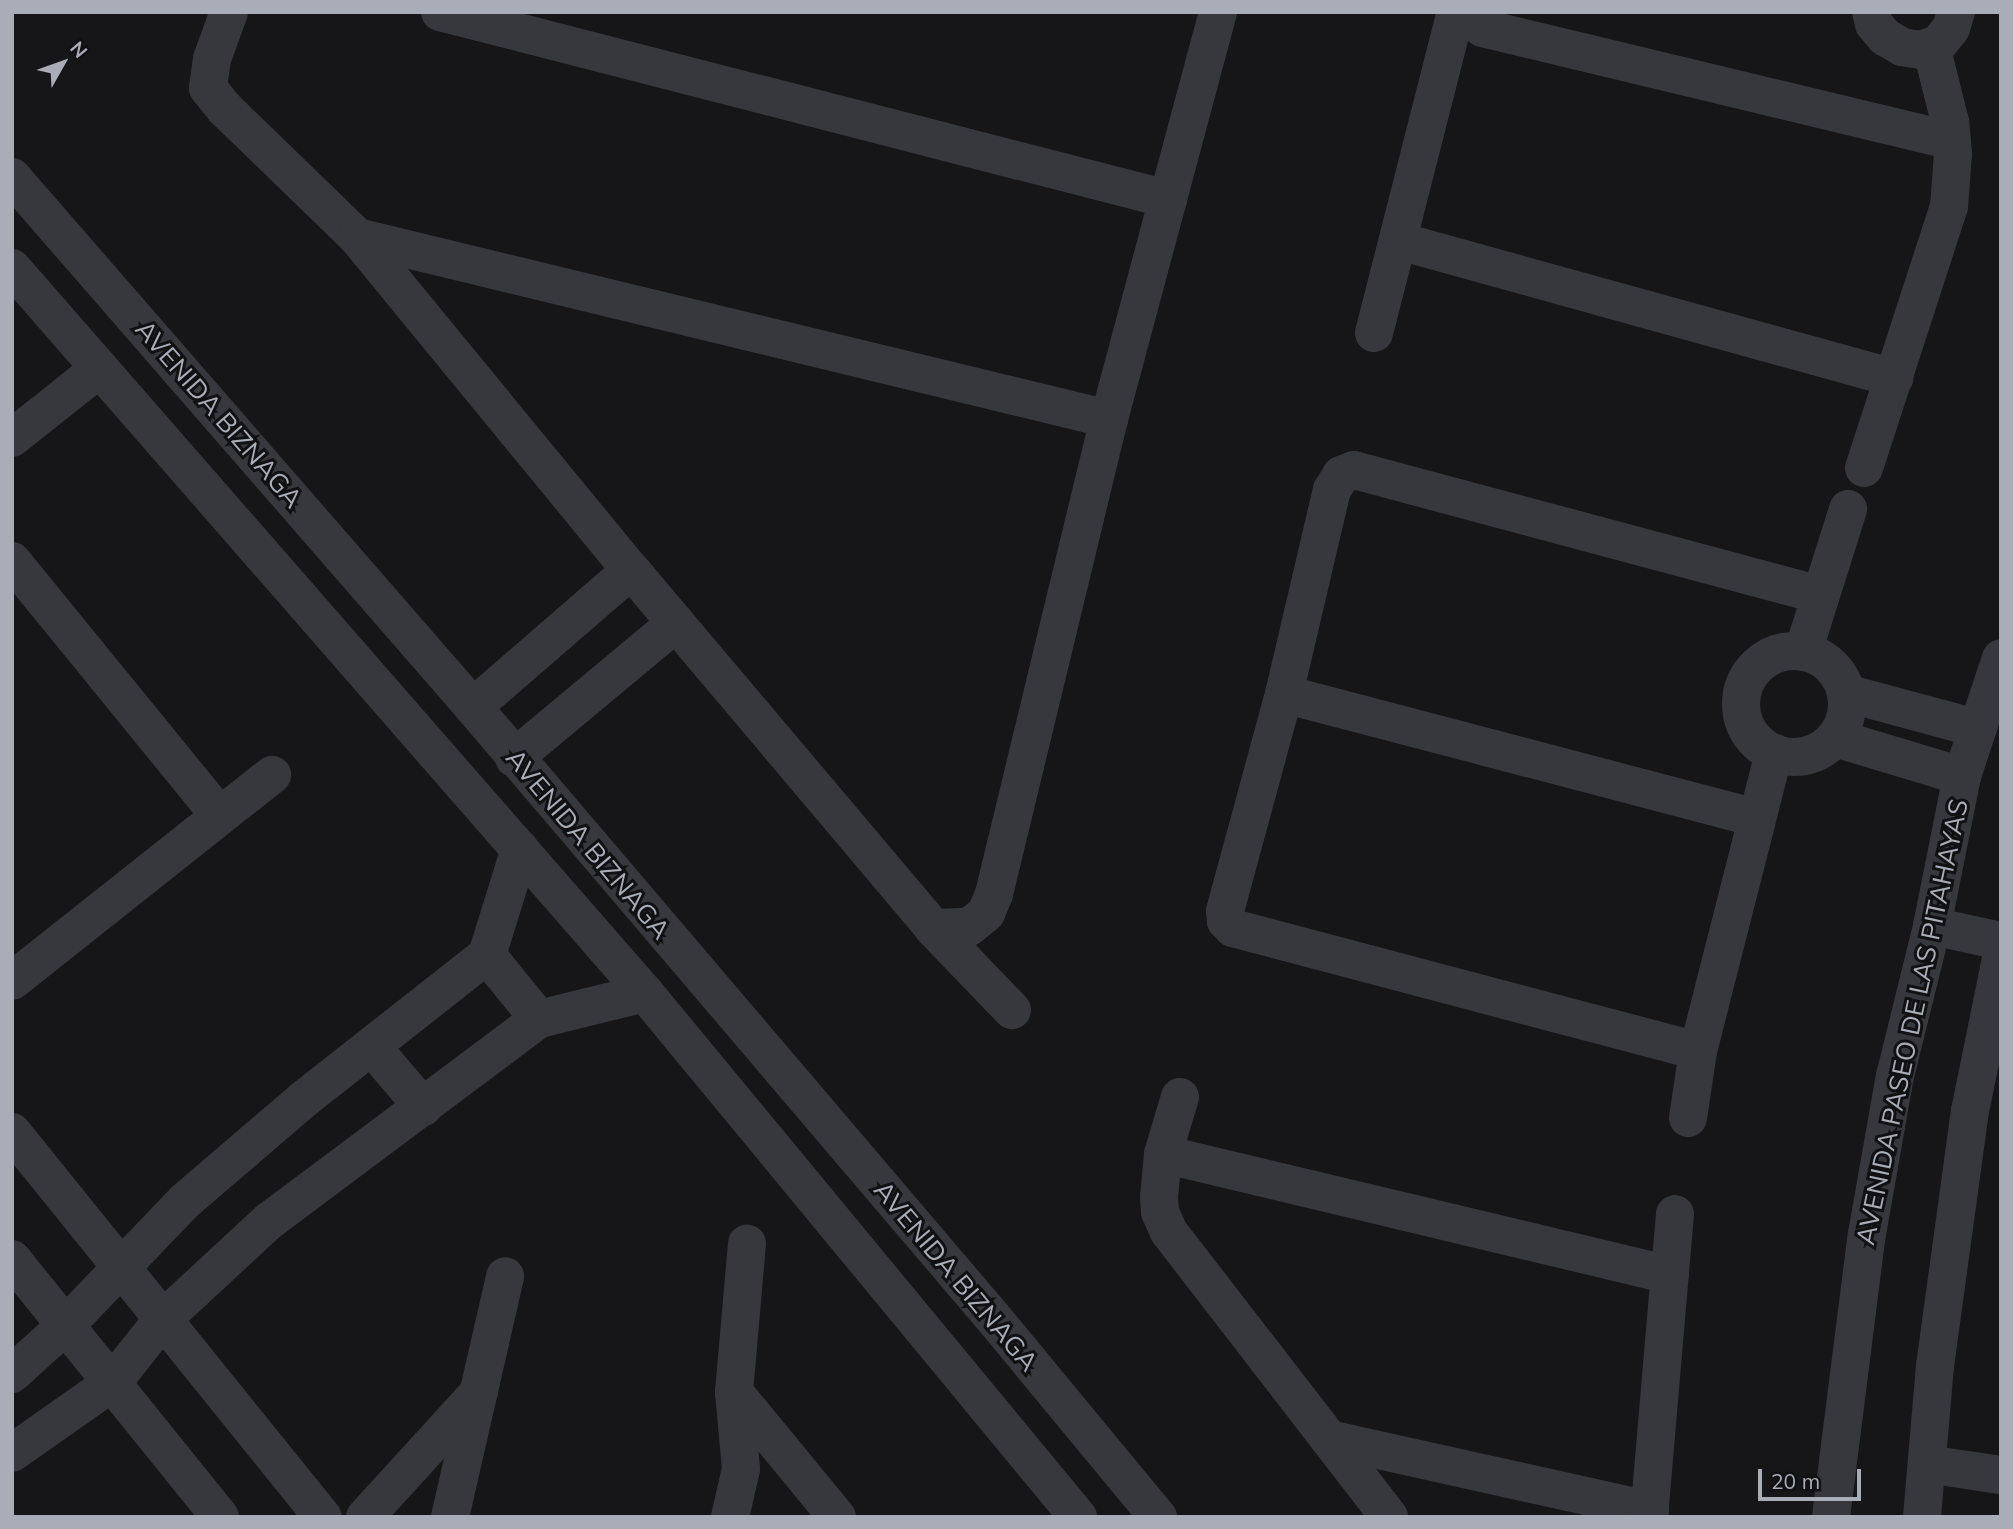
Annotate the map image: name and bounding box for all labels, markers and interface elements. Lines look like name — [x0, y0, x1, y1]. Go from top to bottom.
north arrow — [28, 28, 98, 98]
text: N — [65, 36, 93, 63]
street label: AVENIDA BIZNAGA — [129, 314, 309, 514]
street label: AVENIDA BIZNAGA — [499, 743, 677, 945]
street label: AVENIDA PASEO DE LAS PITAHAYAS — [1849, 796, 1975, 1248]
street label: AVENIDA BIZNAGA — [867, 1175, 1045, 1377]
scale bar — [1761, 1456, 1864, 1500]
text: 20 m — [1771, 1468, 1820, 1494]

